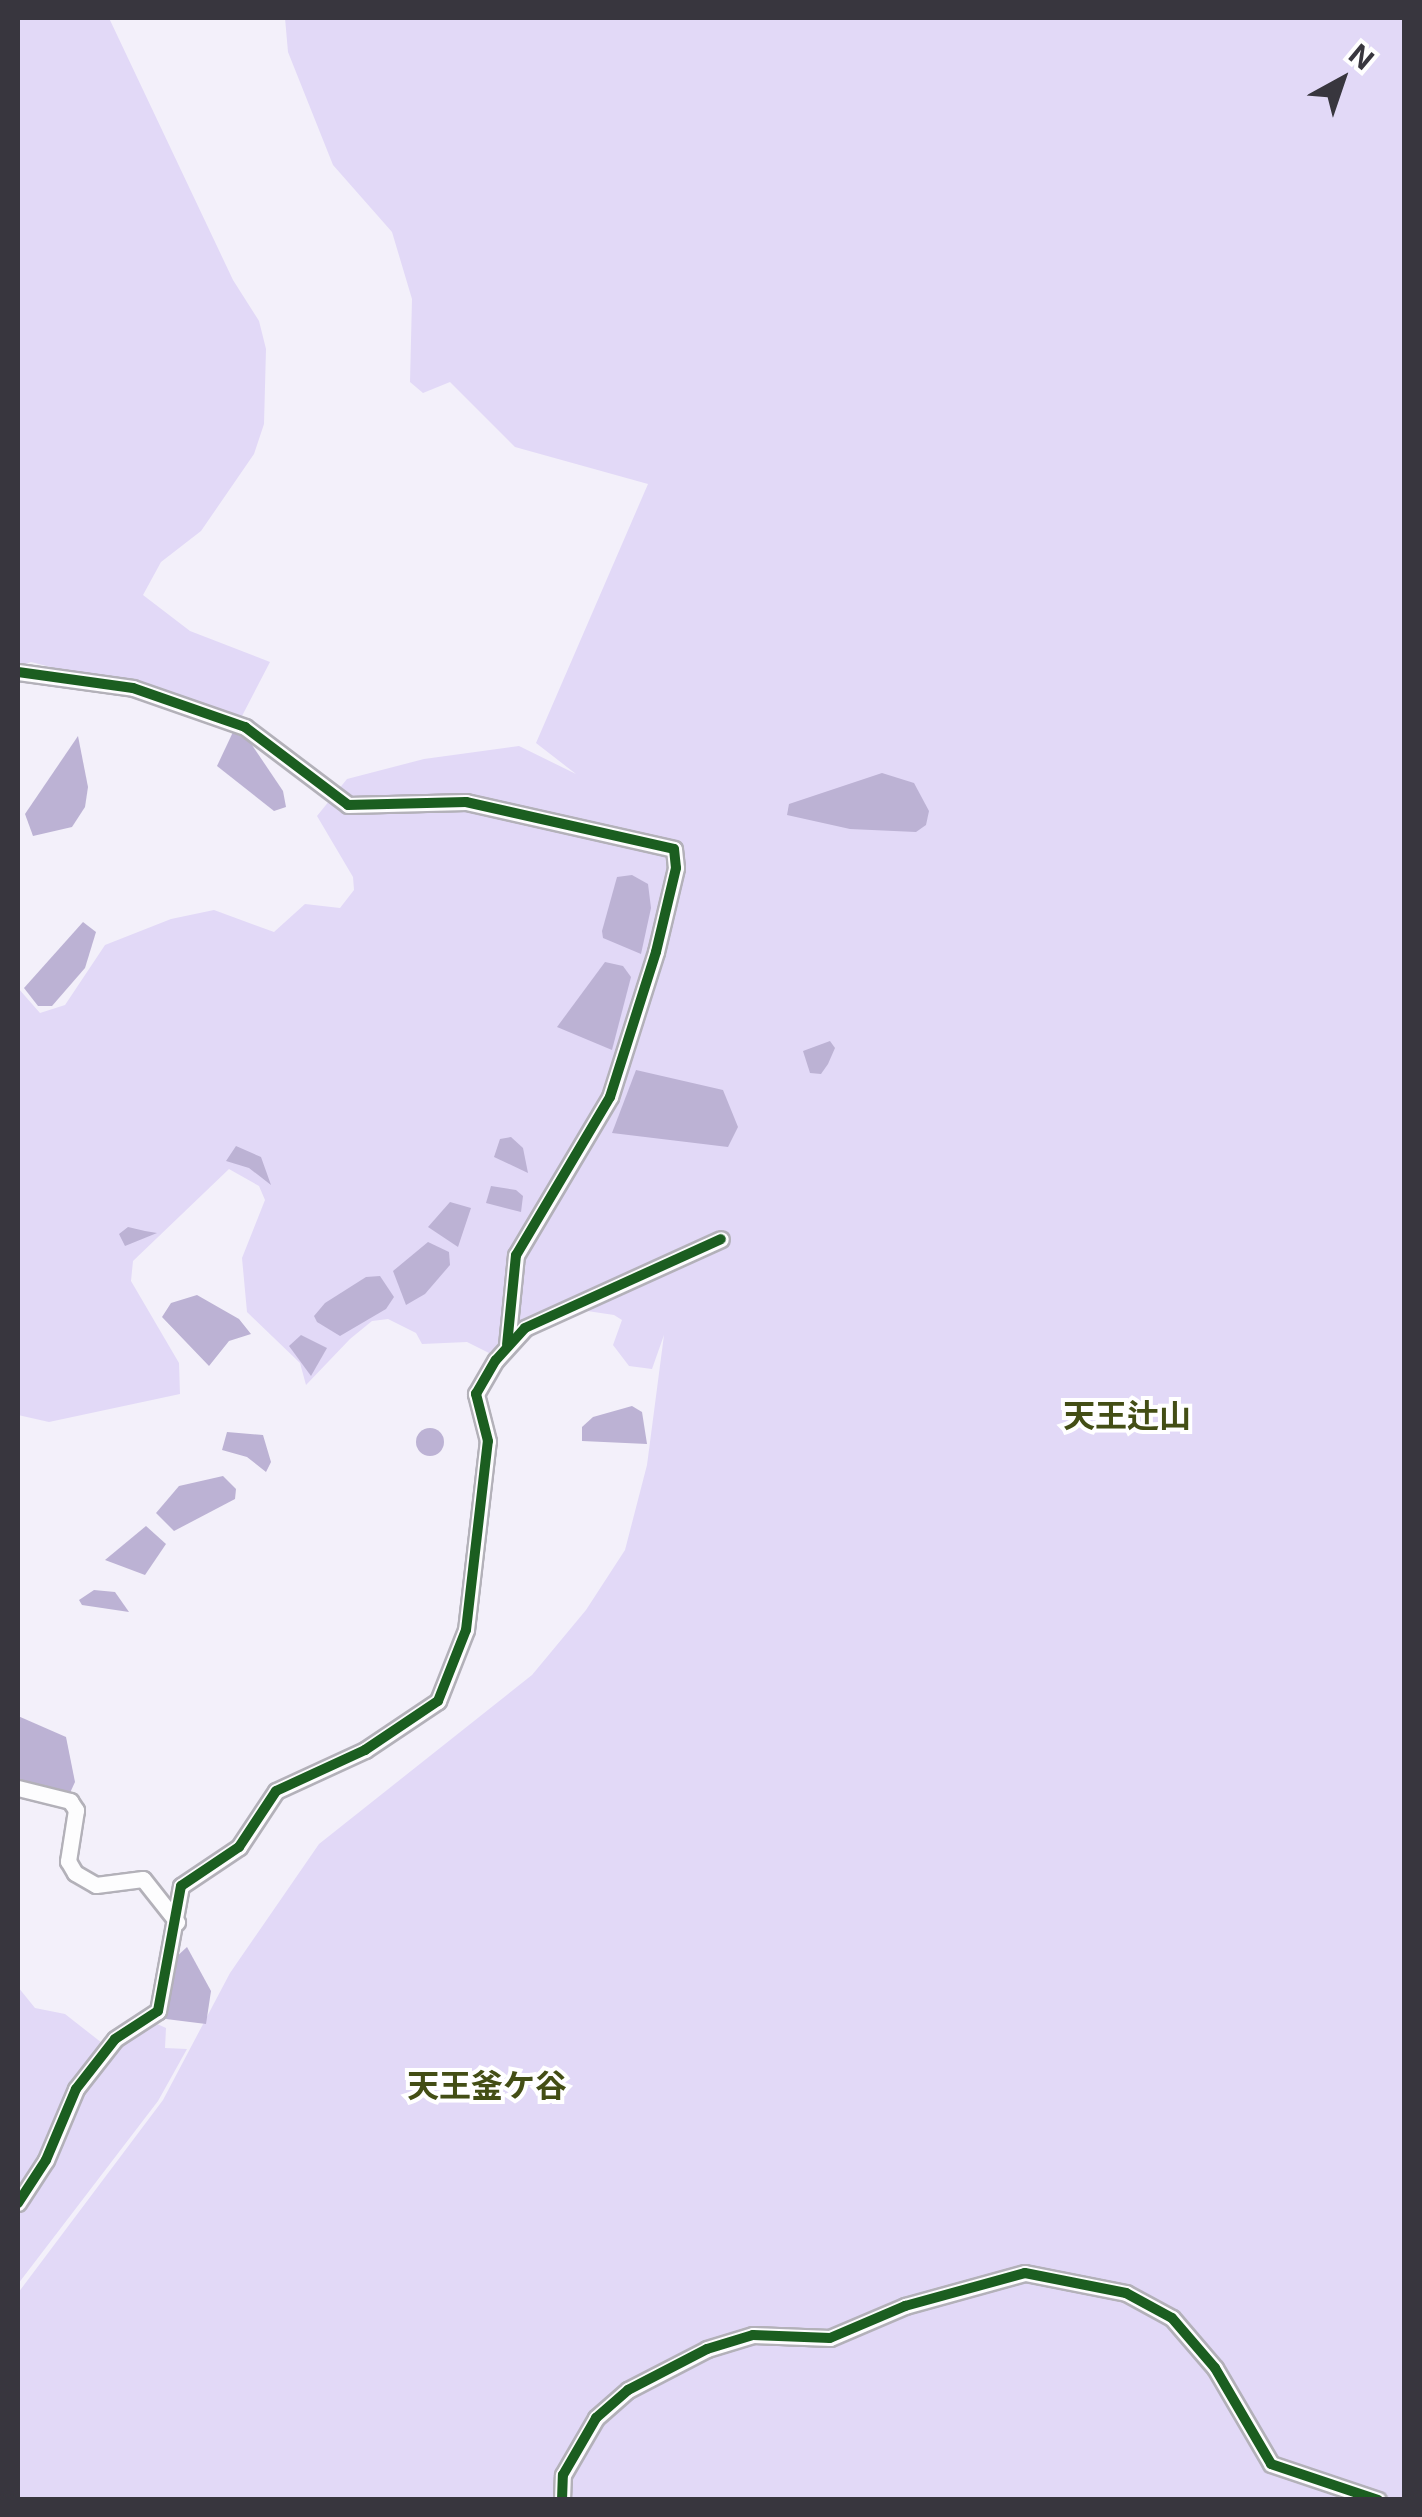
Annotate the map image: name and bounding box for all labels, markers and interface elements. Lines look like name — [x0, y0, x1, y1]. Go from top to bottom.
north arrow — [1292, 30, 1392, 130]
text: N — [1342, 37, 1380, 77]
district label: 天王辻山 — [1063, 1397, 1191, 1435]
district label: 天王釜ケ谷 — [407, 2067, 567, 2105]

